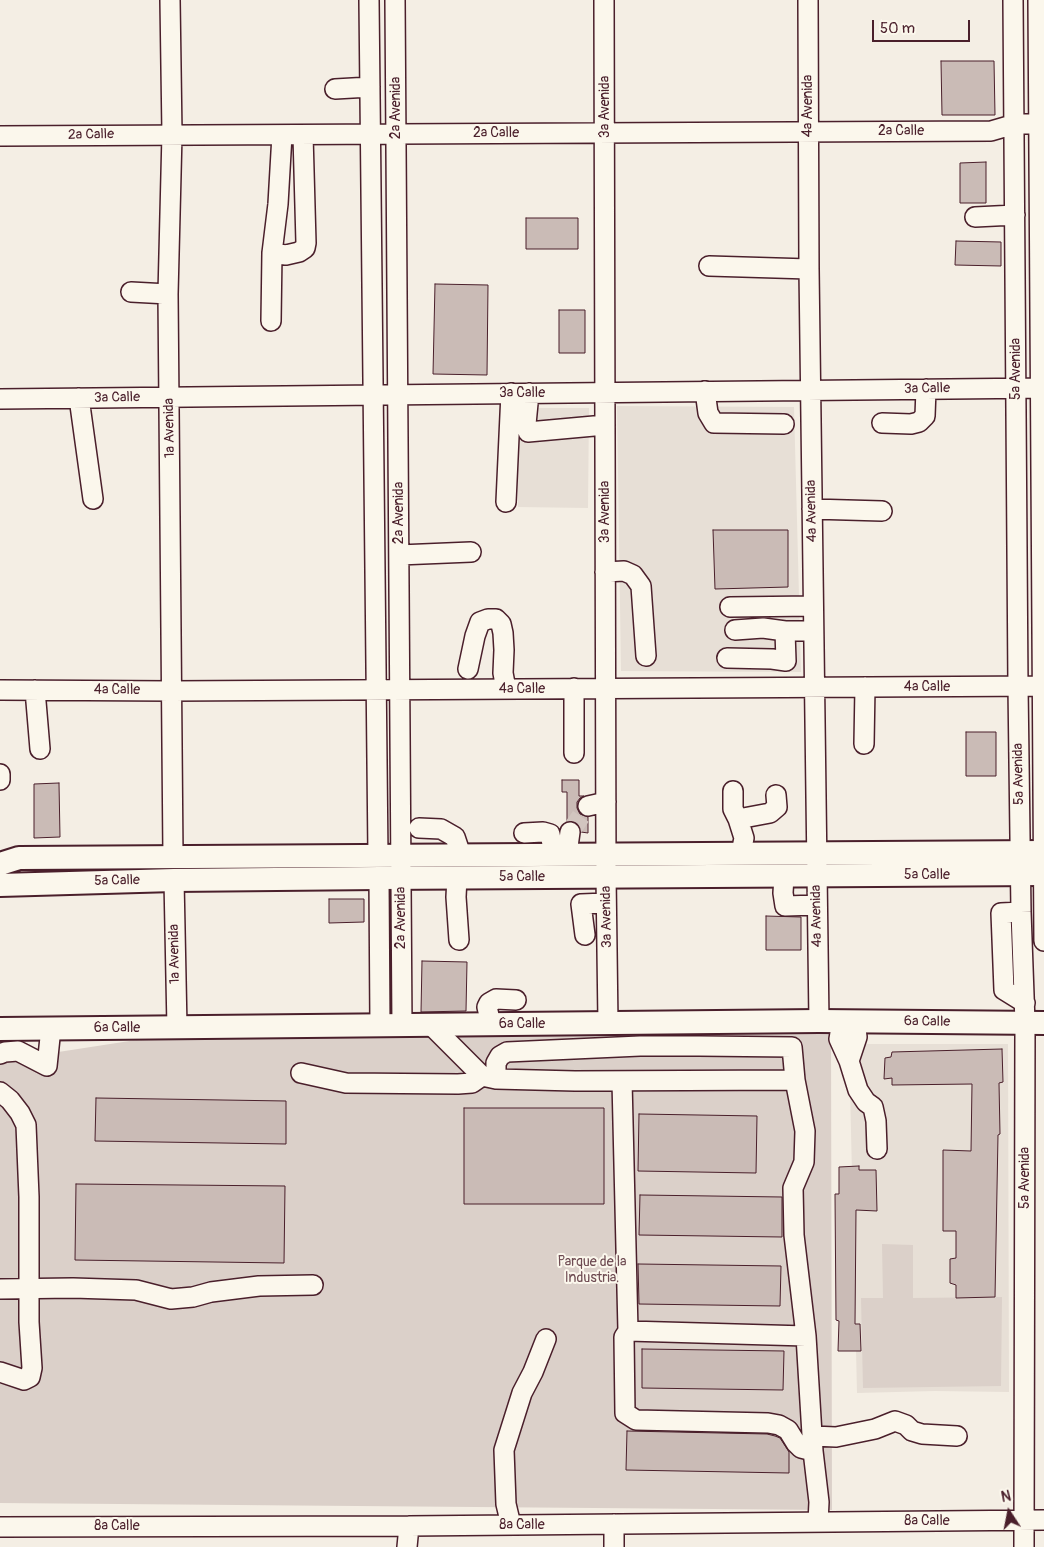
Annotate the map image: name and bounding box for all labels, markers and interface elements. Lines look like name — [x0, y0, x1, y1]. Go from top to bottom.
scale bar — [874, 10, 972, 42]
text: 50 m — [880, 19, 915, 38]
street label: 4a Avenida — [800, 75, 816, 137]
street label: 3a Avenida — [597, 76, 613, 138]
street label: 2a Avenida — [388, 77, 404, 139]
street label: 2a Calle — [878, 123, 924, 139]
street label: 2a Calle — [473, 125, 519, 141]
street label: 2a Calle — [68, 126, 114, 144]
street label: 5a Avenida — [1008, 338, 1024, 400]
street label: 3a Calle — [904, 380, 950, 398]
street label: 3a Calle — [499, 385, 545, 401]
street label: 3a Calle — [94, 389, 140, 407]
street label: 1a Avenida — [161, 398, 179, 458]
street label: 4a Avenida — [803, 480, 821, 542]
street label: 3a Avenida — [597, 481, 613, 543]
street label: 2a Avenida — [391, 482, 407, 544]
street label: 4a Calle — [904, 679, 950, 695]
street label: 4a Calle — [499, 681, 545, 697]
street label: 4a Calle — [94, 682, 140, 698]
street label: 5a Avenida — [1010, 743, 1028, 805]
street label: 5a Calle — [904, 867, 950, 883]
street label: 5a Calle — [499, 869, 545, 885]
street label: 5a Calle — [94, 872, 140, 890]
street label: 4a Avenida — [808, 885, 826, 947]
street label: 3a Avenida — [598, 886, 616, 948]
street label: 2a Avenida — [393, 887, 409, 949]
street label: 1a Avenida — [166, 924, 184, 984]
street label: 6a Calle — [904, 1013, 950, 1031]
street label: 6a Calle — [499, 1016, 545, 1032]
street label: 6a Calle — [94, 1020, 140, 1036]
street label: 5a Avenida — [1017, 1147, 1033, 1209]
park label: Parque de la Industria. — [558, 1254, 626, 1286]
north arrow — [984, 1487, 1034, 1537]
text: N — [1000, 1488, 1012, 1506]
street label: 8a Calle — [904, 1513, 950, 1529]
street label: 8a Calle — [499, 1517, 545, 1533]
street label: 8a Calle — [94, 1518, 140, 1534]

